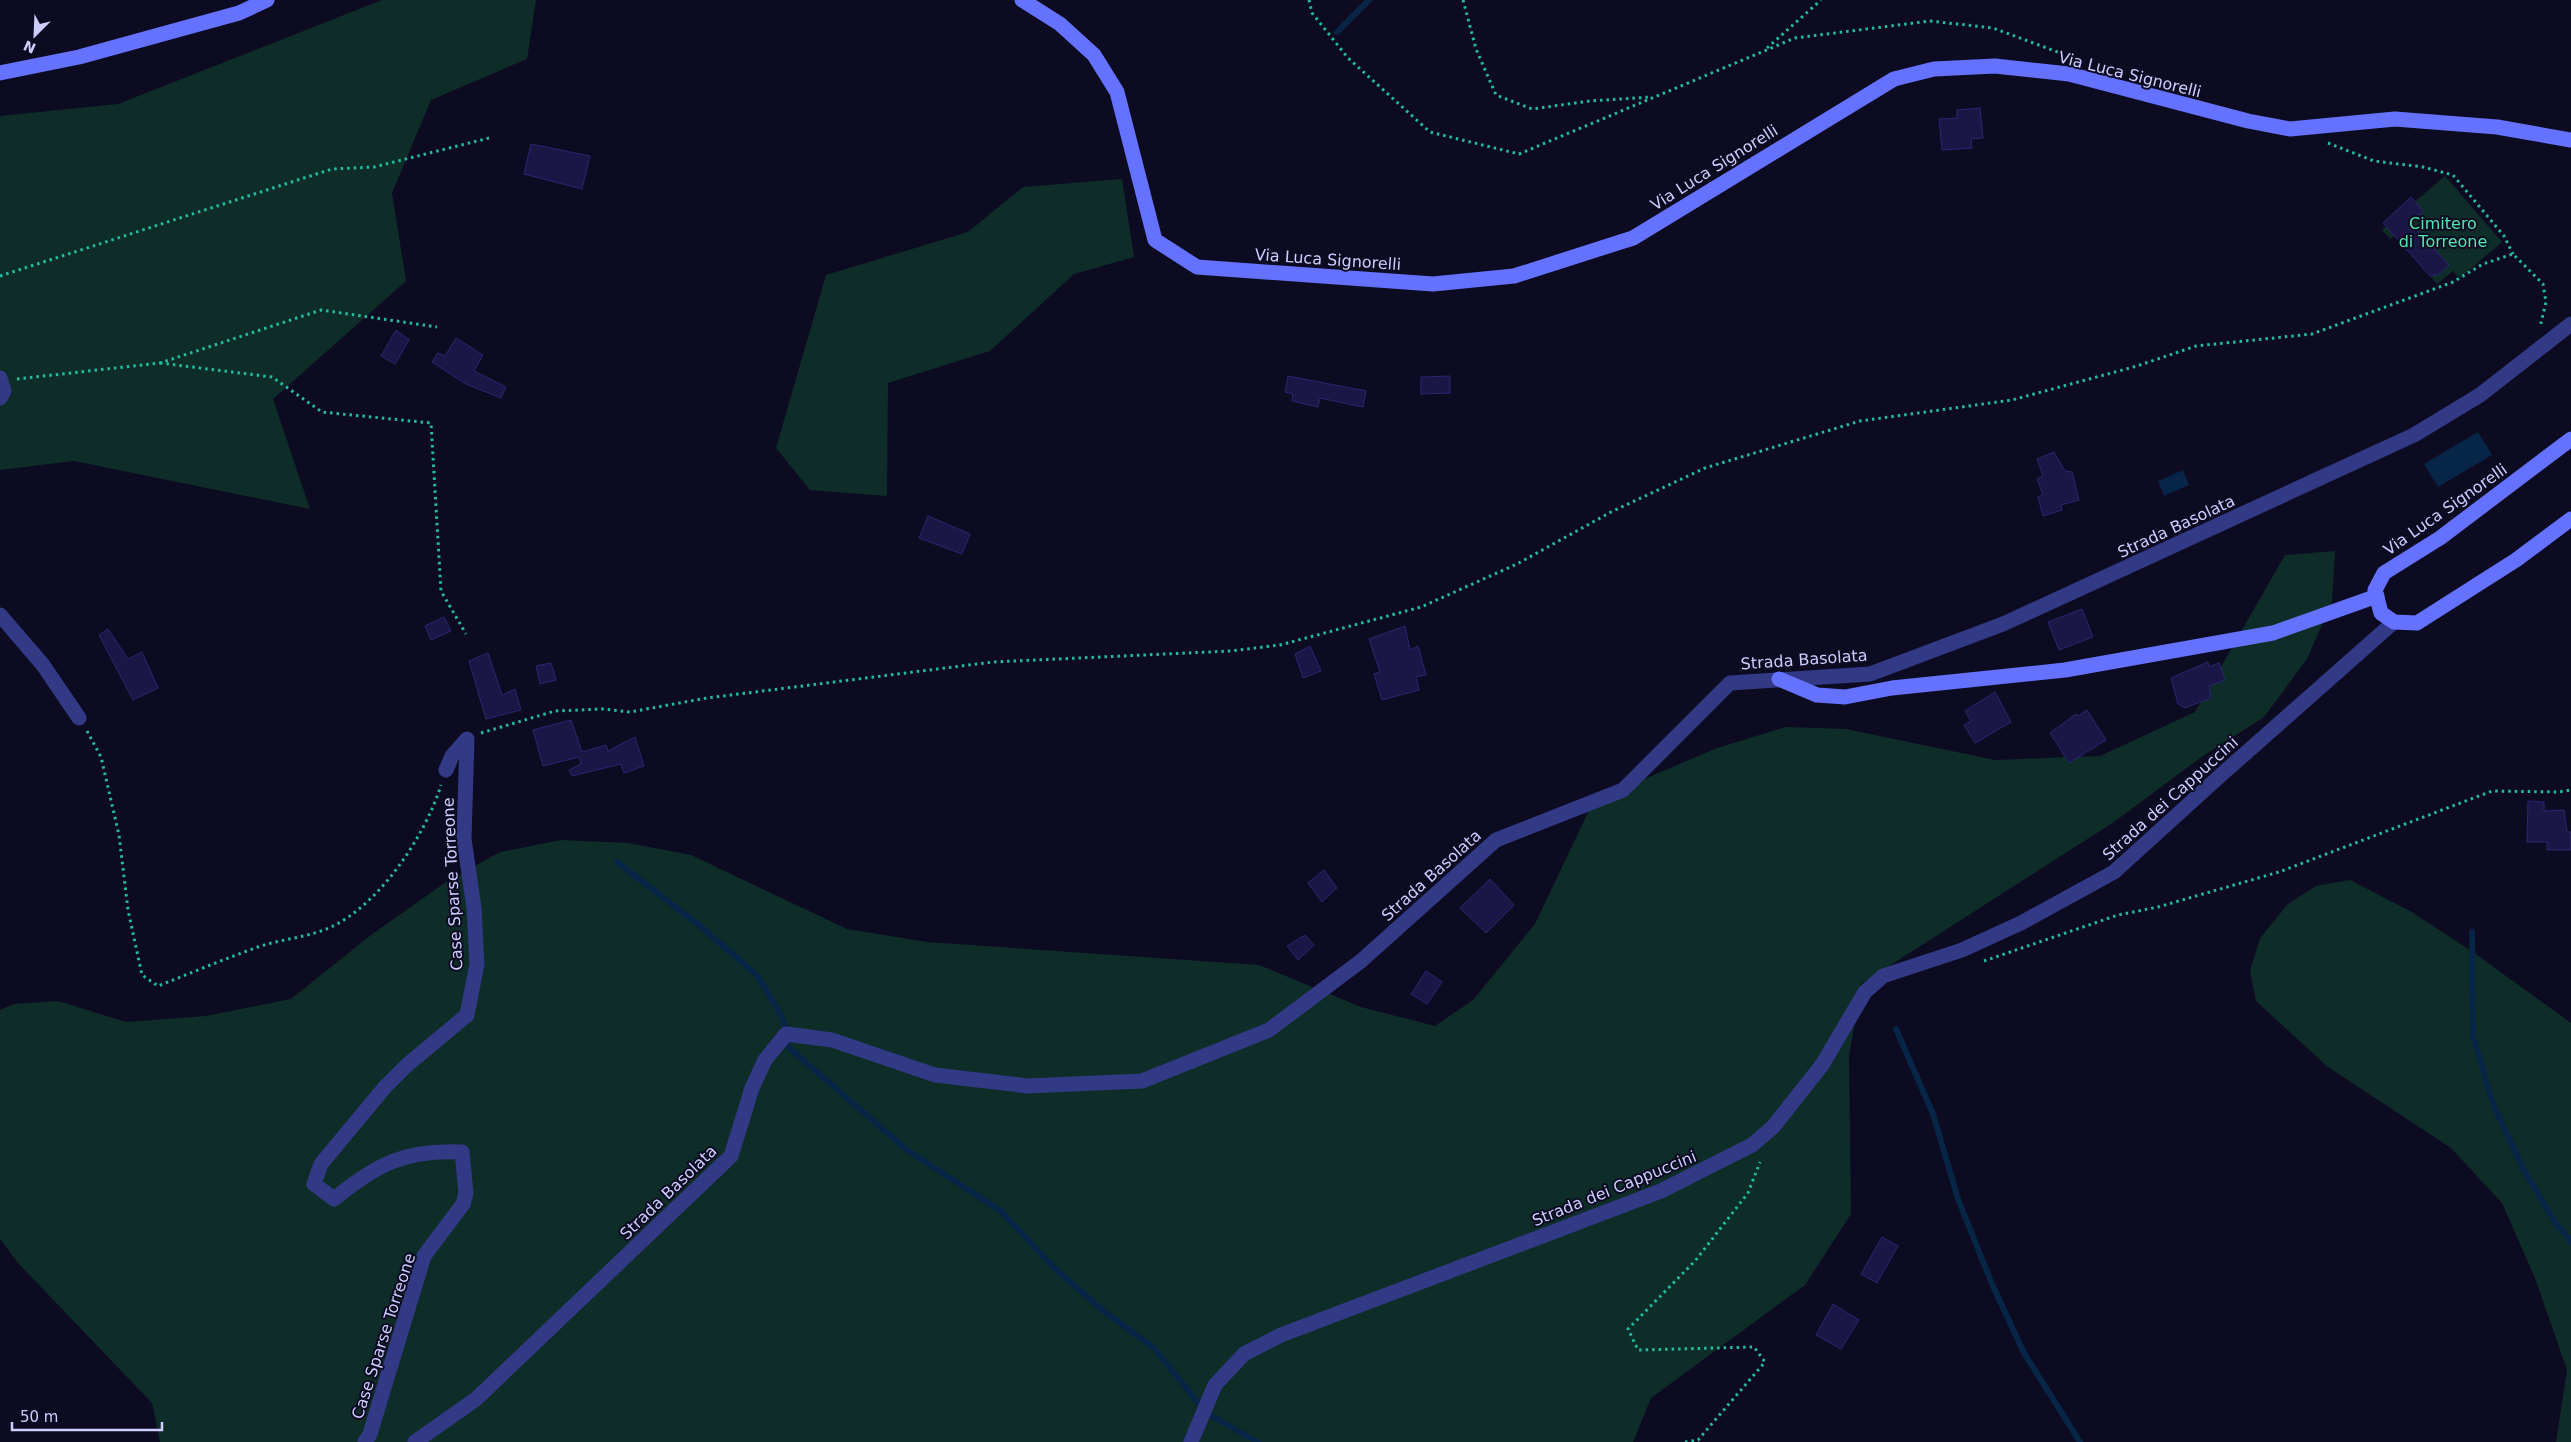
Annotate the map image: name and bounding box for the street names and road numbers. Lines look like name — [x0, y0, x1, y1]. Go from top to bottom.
street label: Via Luca Signorelli — [2057, 48, 2203, 101]
street label: Via Luca Signorelli — [1647, 121, 1781, 214]
street label: Via Luca Signorelli — [1254, 245, 1402, 274]
street label: Via Luca Signorelli — [2380, 460, 2511, 559]
street label: Strada Basolata — [2115, 491, 2238, 562]
street label: Strada Basolata — [1740, 646, 1868, 673]
street label: Strada dei Cappuccini — [2099, 733, 2242, 864]
street label: Case Sparse Torreone — [438, 797, 467, 971]
street label: Strada Basolata — [1378, 826, 1485, 925]
street label: Strada Basolata — [616, 1141, 721, 1243]
street label: Strada dei Cappuccini — [1529, 1147, 1699, 1230]
street label: Case Sparse Torreone — [348, 1251, 419, 1421]

